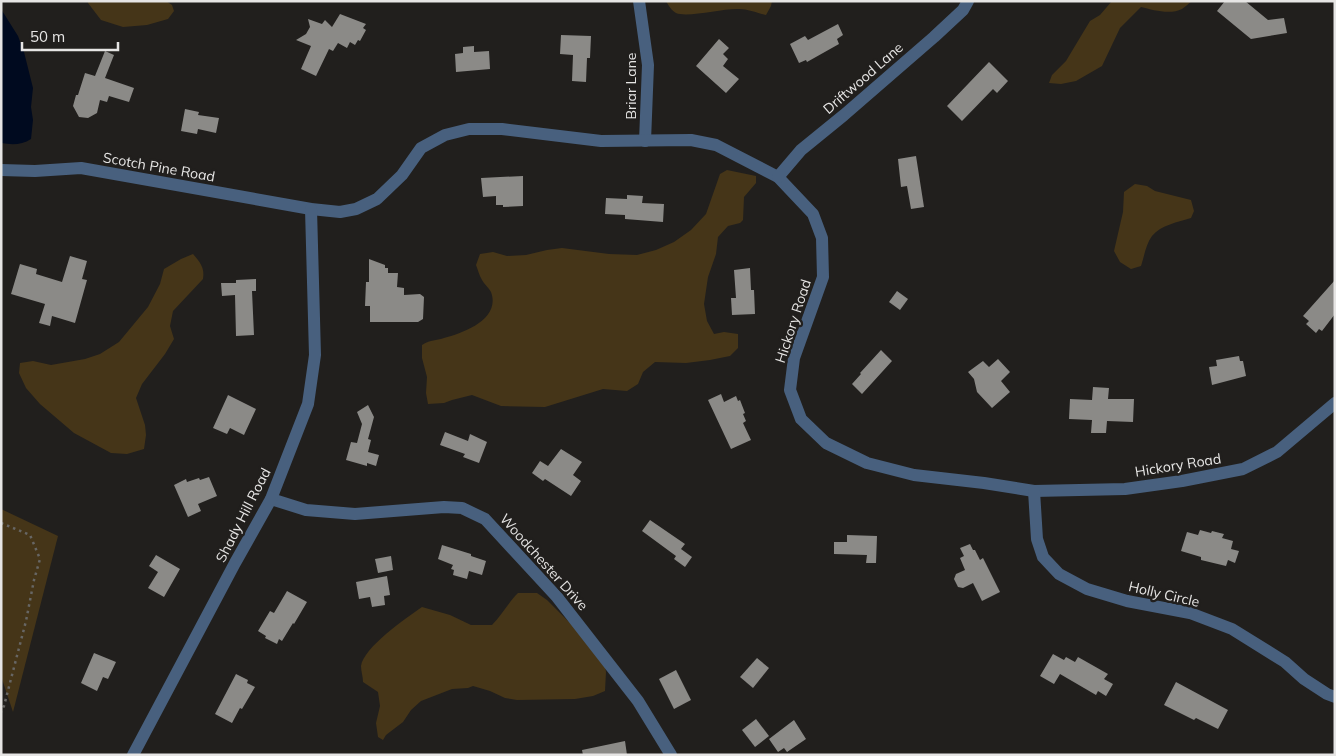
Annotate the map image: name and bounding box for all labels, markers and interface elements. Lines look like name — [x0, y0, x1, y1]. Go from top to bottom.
scale bar — [22, 20, 119, 52]
text: 50 m — [30, 27, 65, 46]
street label: Driftwood Lane — [819, 38, 907, 118]
street label: Briar Lane — [622, 53, 640, 119]
street label: Scotch Pine Road — [102, 148, 216, 186]
street label: Hickory Road — [771, 277, 815, 365]
street label: Hickory Road — [1134, 449, 1222, 481]
street label: Shady Hill Road — [211, 465, 275, 565]
street label: Woodchester Drive — [496, 510, 592, 614]
street label: Holly Circle — [1127, 577, 1201, 611]

